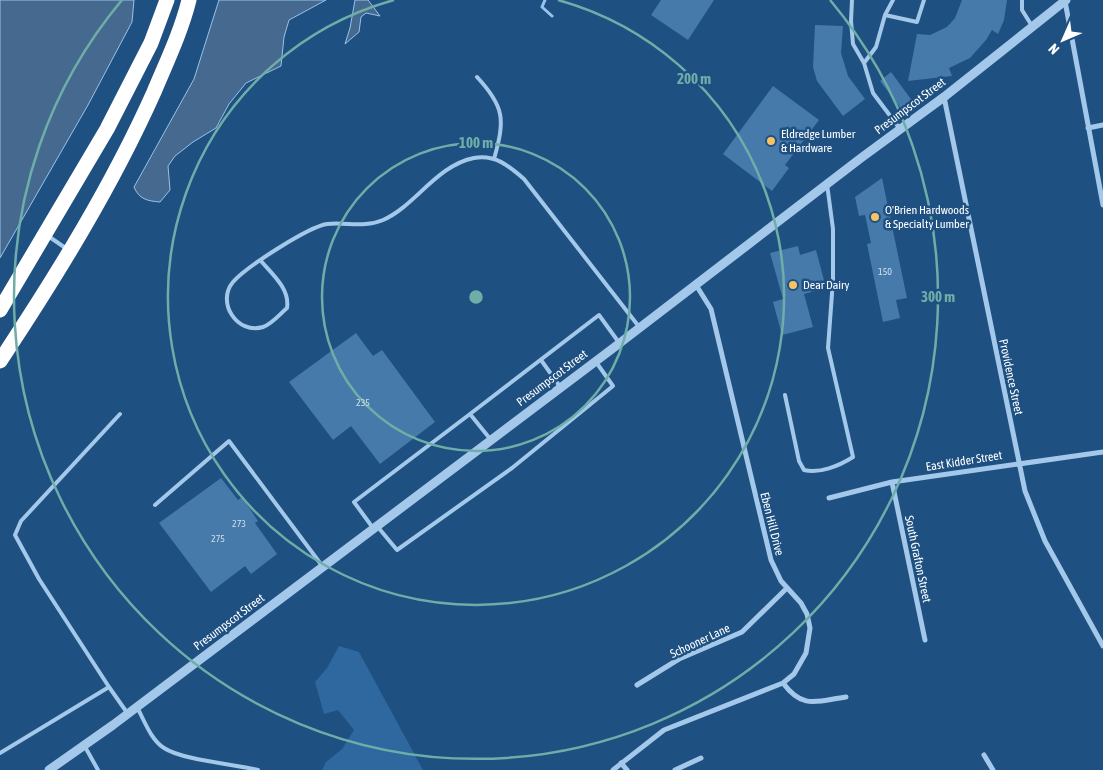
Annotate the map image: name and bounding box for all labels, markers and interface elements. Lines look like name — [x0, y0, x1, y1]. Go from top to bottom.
north arrow — [1038, 15, 1088, 65]
text: N — [1045, 41, 1062, 58]
text: 200 m — [677, 70, 711, 87]
street label: Presumpscot Street — [872, 75, 949, 137]
place label: Eldredge Lumber & Hardware — [781, 127, 856, 155]
text: 100 m — [459, 134, 493, 151]
marker: Eldredge Lumber & Hardware — [765, 135, 777, 147]
place label: O'Brien Hardwoods & Specialty Lumber — [885, 203, 969, 231]
marker: O'Brien Hardwoods & Specialty Lumber — [869, 211, 881, 223]
house number: 150 — [878, 266, 892, 277]
place label: Dear Dairy — [803, 278, 850, 292]
marker: Dear Dairy — [787, 279, 799, 291]
centre of rings — [467, 288, 485, 306]
text: 300 m — [921, 288, 955, 305]
street label: Providence Street — [996, 338, 1026, 417]
street label: Presumpscot Street — [514, 347, 591, 409]
house number: 235 — [356, 397, 370, 408]
street label: East Kidder Street — [925, 448, 1004, 474]
street label: Eben Hill Drive — [757, 491, 787, 557]
street label: South Grafton Street — [902, 514, 934, 604]
house number: 273 — [232, 518, 246, 529]
house number: 275 — [211, 533, 225, 544]
street label: Presumpscot Street — [191, 591, 268, 653]
street label: Schooner Lane — [668, 621, 732, 661]

